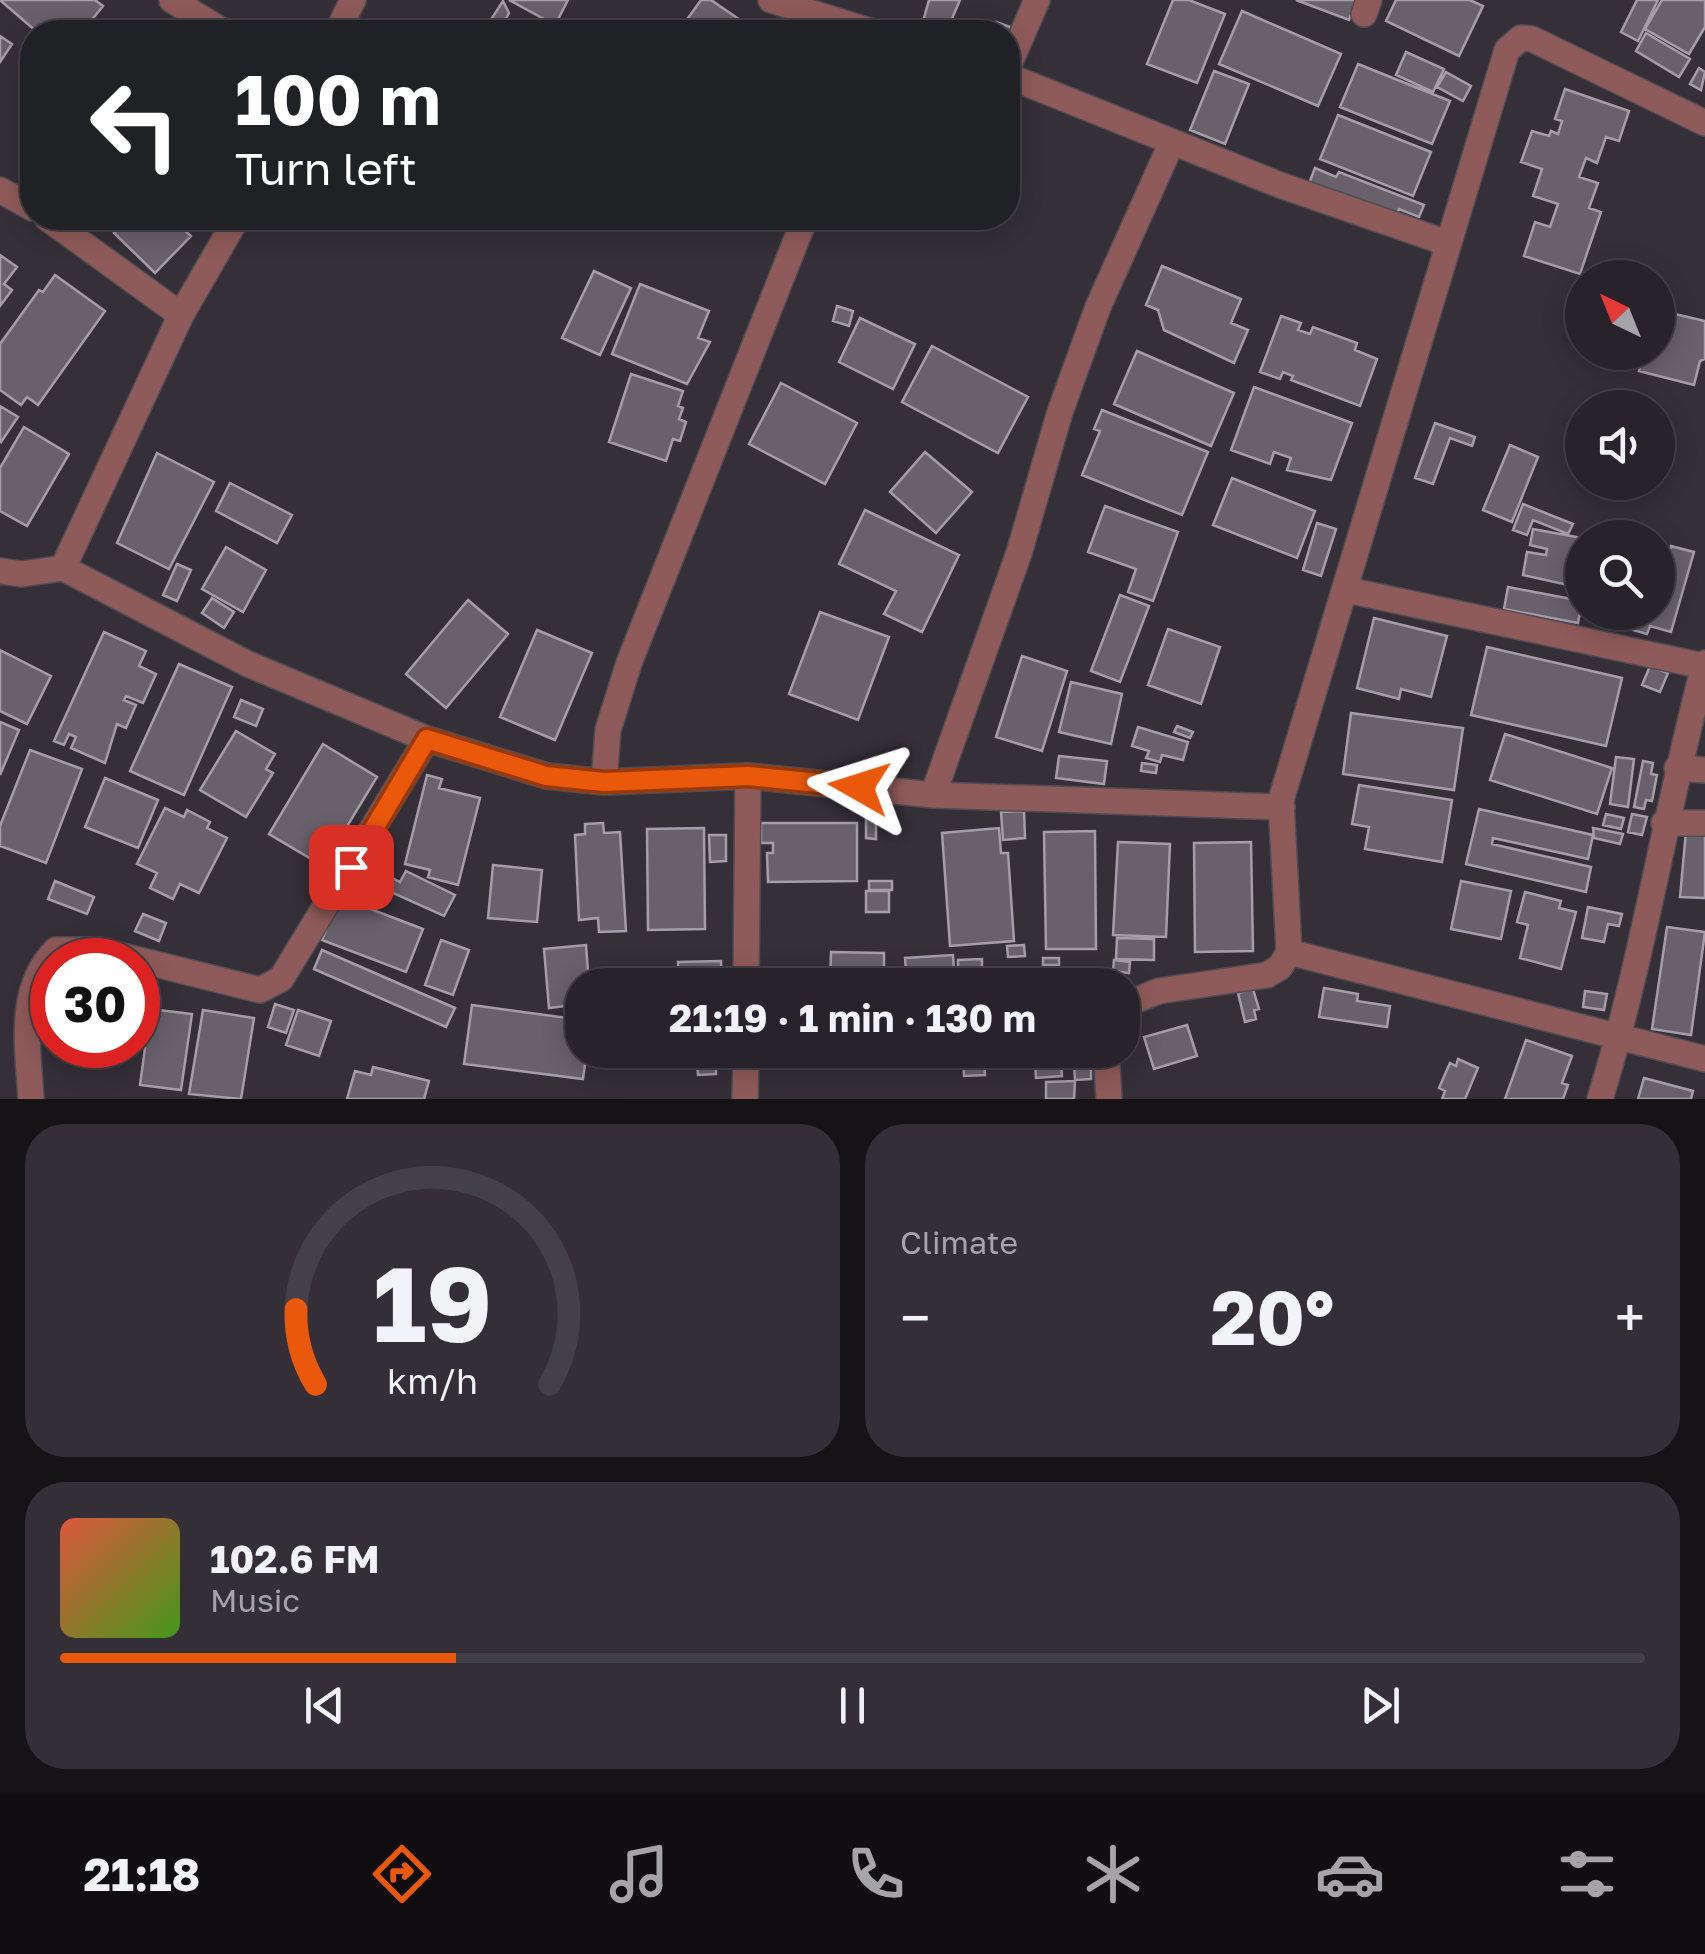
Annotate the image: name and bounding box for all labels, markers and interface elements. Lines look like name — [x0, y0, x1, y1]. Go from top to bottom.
text: 100 m — [235, 56, 441, 140]
icon: left — [70, 60, 200, 190]
text: Turn left — [235, 141, 417, 195]
north arrow — [1565, 260, 1675, 370]
map controls — [1565, 260, 1675, 630]
button: sound — [1565, 390, 1675, 500]
button: search — [1565, 520, 1675, 630]
position arrow — [807, 735, 911, 839]
pin — [309, 825, 394, 910]
icon: arrive — [324, 840, 379, 895]
speed limit sign: 30 — [30, 938, 160, 1068]
text: 21:19 · 1 min · 130 m — [669, 995, 1036, 1040]
text: Climate — [900, 1223, 1018, 1261]
text: 19 — [373, 1240, 492, 1365]
text: 20° — [1211, 1271, 1334, 1362]
text: − — [900, 1284, 930, 1350]
text: + — [1615, 1284, 1645, 1350]
text: km/h — [387, 1359, 478, 1402]
text: 102.6 FM — [210, 1536, 380, 1581]
text: Music — [210, 1581, 300, 1619]
icon: previous — [297, 1678, 352, 1733]
icon: pause — [825, 1678, 880, 1733]
icon: next — [1353, 1678, 1408, 1733]
icon: directions — [367, 1839, 437, 1909]
icon: music — [604, 1839, 674, 1909]
icon: phone — [841, 1839, 911, 1909]
icon: climate — [1078, 1839, 1148, 1909]
icon: car — [1315, 1839, 1385, 1909]
icon: filters — [1552, 1839, 1622, 1909]
text: 21:18 — [83, 1847, 200, 1901]

